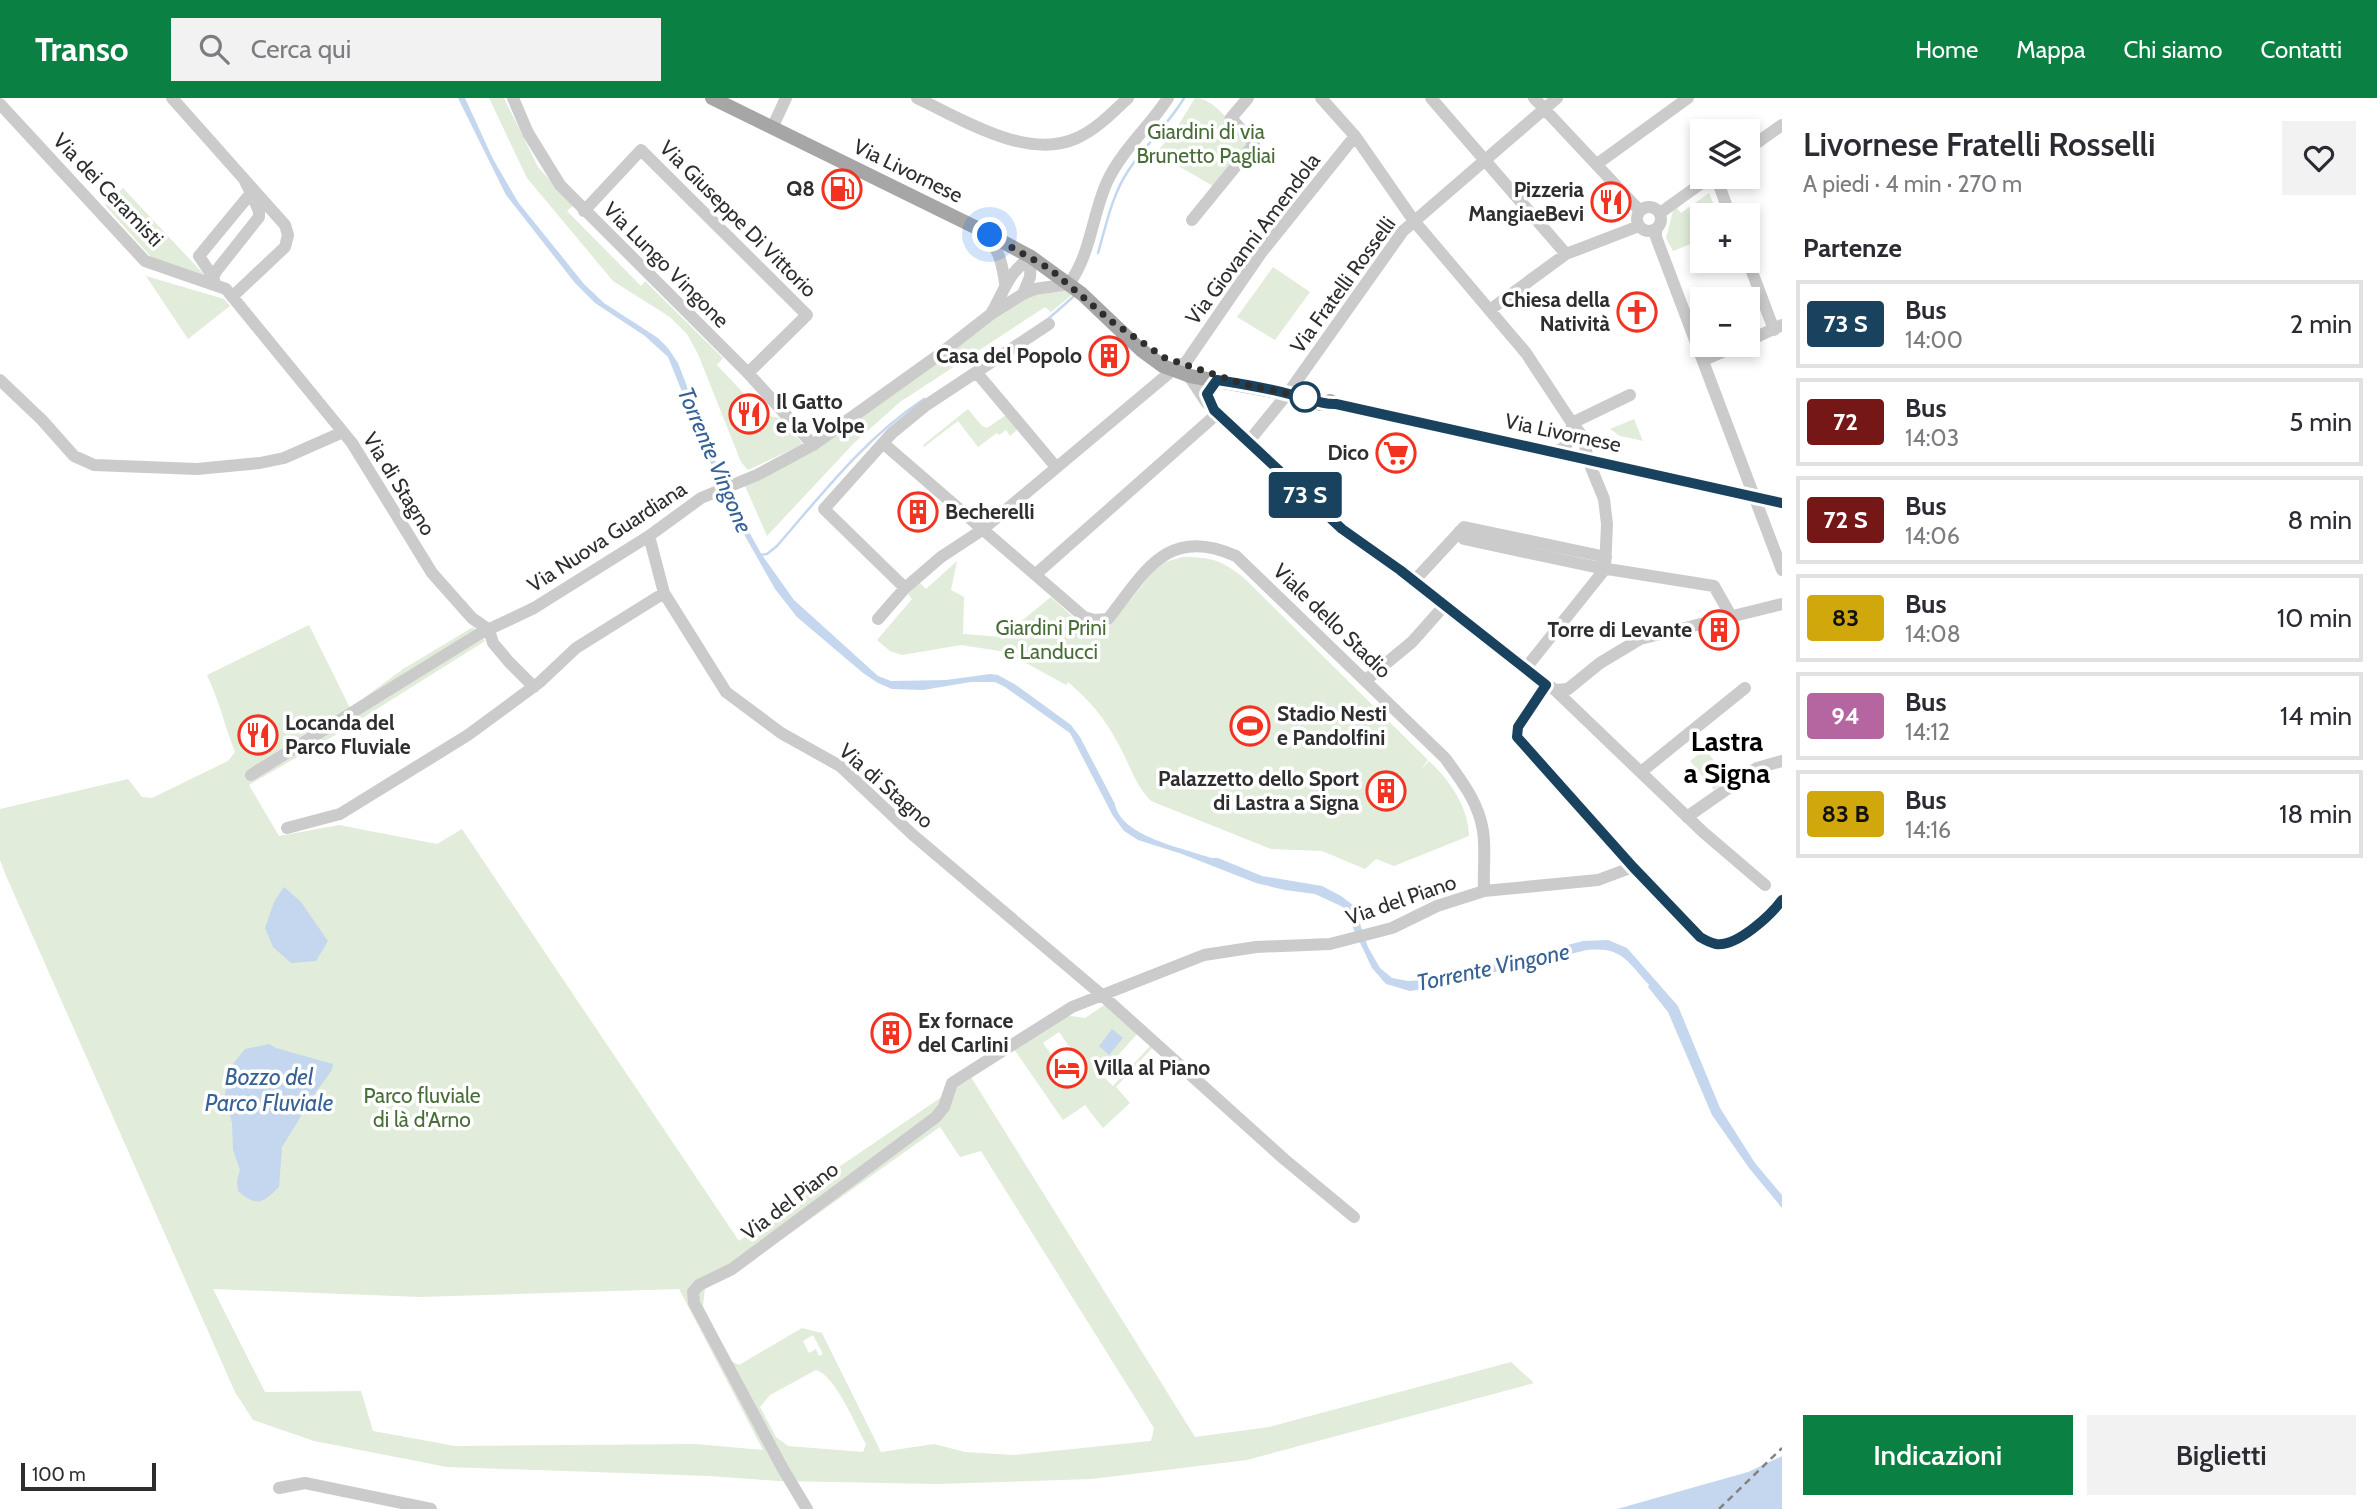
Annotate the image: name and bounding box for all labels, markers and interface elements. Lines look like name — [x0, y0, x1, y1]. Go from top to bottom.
search box — [171, 18, 661, 81]
text: Transo — [35, 29, 129, 69]
icon: search — [195, 30, 233, 68]
text: Cerca qui — [251, 33, 351, 65]
text: Home — [1915, 35, 1978, 64]
text: Mappa — [2016, 35, 2085, 64]
text: Chi siamo — [2123, 35, 2222, 64]
text: Contatti — [2260, 35, 2342, 64]
park label: Giardini di via Brunetto Pagliai — [1136, 119, 1276, 168]
map controls — [1690, 119, 1760, 357]
button: layers — [1690, 119, 1760, 189]
button: heart — [2282, 121, 2356, 195]
text: Livornese Fratelli Rosselli — [1803, 124, 2156, 164]
street label: Via dei Ceramisti — [48, 128, 169, 251]
street label: Via Livornese — [850, 133, 967, 208]
street label: Via Giuseppe Di Vittorio — [655, 135, 822, 302]
street label: Via Giovanni Amendola — [1180, 148, 1325, 329]
fuel station icon: Q8 — [821, 168, 863, 210]
text: A piedi · 4 min · 270 m — [1803, 170, 2022, 198]
place label: Q8 — [786, 176, 815, 201]
place label: Pizzeria MangiaeBevi — [1468, 177, 1585, 226]
restaurant icon: Pizzeria MangiaeBevi — [1590, 181, 1632, 223]
street label: Via Lungo Vingone — [598, 197, 735, 333]
button: + — [1690, 203, 1760, 273]
street label: Via Fratelli Rosselli — [1285, 212, 1400, 358]
your location — [972, 217, 1007, 252]
text: Partenze — [1803, 232, 1902, 264]
place label: Chiesa della Natività — [1501, 287, 1611, 336]
button: − — [1690, 287, 1760, 357]
church icon: Chiesa della Natività — [1616, 291, 1658, 333]
text: Bus — [1905, 294, 1946, 326]
text: 2 min — [2290, 308, 2352, 340]
text: 73 S — [1823, 309, 1868, 338]
text: 14:00 — [1905, 326, 1963, 354]
building icon: Casa del Popolo — [1088, 335, 1130, 377]
place label: Casa del Popolo — [936, 343, 1082, 368]
unlabelled marker — [1290, 382, 1320, 412]
water label: Torrente Vingone — [672, 383, 758, 537]
place label: Il Gatto e la Volpe — [776, 389, 865, 438]
text: Bus — [1905, 392, 1946, 424]
restaurant icon: Il Gatto e la Volpe — [728, 393, 770, 435]
text: 5 min — [2289, 406, 2352, 438]
text: 72 — [1833, 407, 1858, 436]
street label: Via Livornese — [1503, 408, 1624, 457]
text: 14:03 — [1905, 424, 1959, 452]
street label: Via di Stagno — [358, 428, 441, 540]
supermarket icon: Dico — [1375, 432, 1417, 474]
place label: Dico — [1328, 440, 1369, 465]
line badge: 73 S — [1256, 472, 1354, 518]
street label: Via Nuova Guardiana — [523, 476, 691, 597]
text: 73 S — [1283, 480, 1327, 509]
text: Bus — [1905, 490, 1946, 522]
building icon: Becherelli — [897, 491, 939, 533]
place label: Becherelli — [945, 499, 1035, 524]
text: 8 min — [2288, 504, 2352, 536]
text: 72 S — [1823, 505, 1868, 534]
text: 14:06 — [1905, 522, 1960, 550]
street label: Viale dello Stadio — [1268, 558, 1396, 683]
text: Bus — [1905, 588, 1946, 620]
text: 10 min — [2277, 602, 2352, 634]
text: 83 — [1832, 603, 1859, 632]
building icon: Torre di Levante — [1698, 609, 1740, 651]
park label: Giardini Prini e Landucci — [995, 615, 1107, 664]
place label: Torre di Levante — [1548, 617, 1692, 642]
text: 14:08 — [1905, 620, 1961, 648]
text: Bus — [1905, 686, 1946, 718]
text: 14 min — [2280, 700, 2352, 732]
place label: Stadio Nesti e Pandolfini — [1277, 701, 1387, 750]
text: 94 — [1831, 701, 1860, 730]
sports icon: Stadio Nesti e Pandolfini — [1229, 705, 1271, 747]
place label: Locanda del Parco Fluviale — [285, 710, 411, 759]
restaurant icon: Locanda del Parco Fluviale — [237, 714, 279, 756]
text: 14:12 — [1905, 718, 1950, 746]
district label: Lastra a Signa — [1684, 724, 1770, 790]
street label: Via di Stagno — [834, 738, 939, 833]
place label: Palazzetto dello Sport di Lastra a Signa — [1158, 766, 1360, 815]
building icon: Palazzetto dello Sport di Lastra a Signa — [1365, 770, 1407, 812]
text: Bus — [1905, 784, 1946, 816]
text: 18 min — [2279, 798, 2352, 830]
text: 83 B — [1822, 799, 1869, 828]
text: 14:16 — [1905, 816, 1951, 844]
street label: Via del Piano — [1342, 869, 1459, 930]
water label: Torrente Vingone — [1414, 937, 1572, 997]
place label: Ex fornace del Carlini — [918, 1008, 1013, 1057]
building icon: Ex fornace del Carlini — [870, 1012, 912, 1054]
hotel icon: Villa al Piano — [1046, 1047, 1088, 1089]
place label: Villa al Piano — [1094, 1055, 1210, 1080]
water label: Bozzo del Parco Fluviale — [205, 1063, 333, 1117]
park label: Parco fluviale di là d'Arno — [363, 1083, 481, 1132]
street label: Via del Piano — [736, 1156, 843, 1245]
button: Indicazioni — [1803, 1415, 2073, 1495]
button: Biglietti — [2087, 1415, 2356, 1495]
scale bar — [21, 1460, 156, 1492]
text: 100 m — [32, 1463, 86, 1486]

